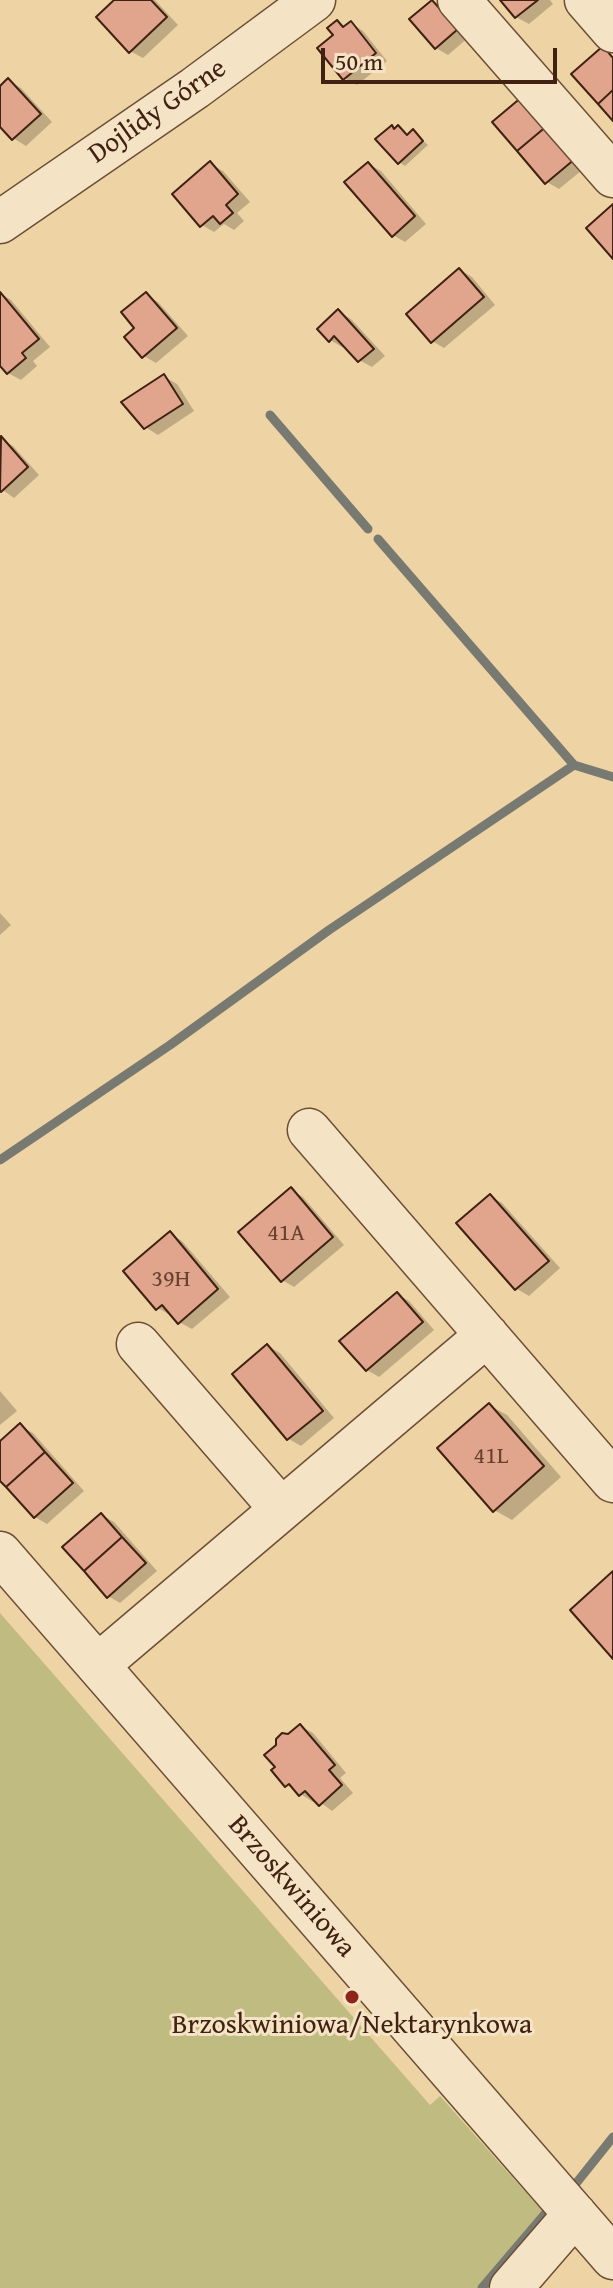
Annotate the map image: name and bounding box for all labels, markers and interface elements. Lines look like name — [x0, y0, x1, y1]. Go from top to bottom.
scale bar — [325, 32, 561, 82]
text: 50 m — [335, 44, 383, 79]
street label: Dojlidy Górne — [83, 52, 233, 172]
house number: 41A — [267, 1220, 305, 1248]
house number: 39H — [151, 1266, 191, 1294]
house number: 41L — [474, 1443, 508, 1471]
street label: Brzoskwiniowa — [220, 1809, 362, 1965]
marker: Brzoskwiniowa/Nektarynkowa — [343, 1988, 361, 2006]
place label: Brzoskwiniowa/Nektarynkowa — [172, 2009, 532, 2043]

